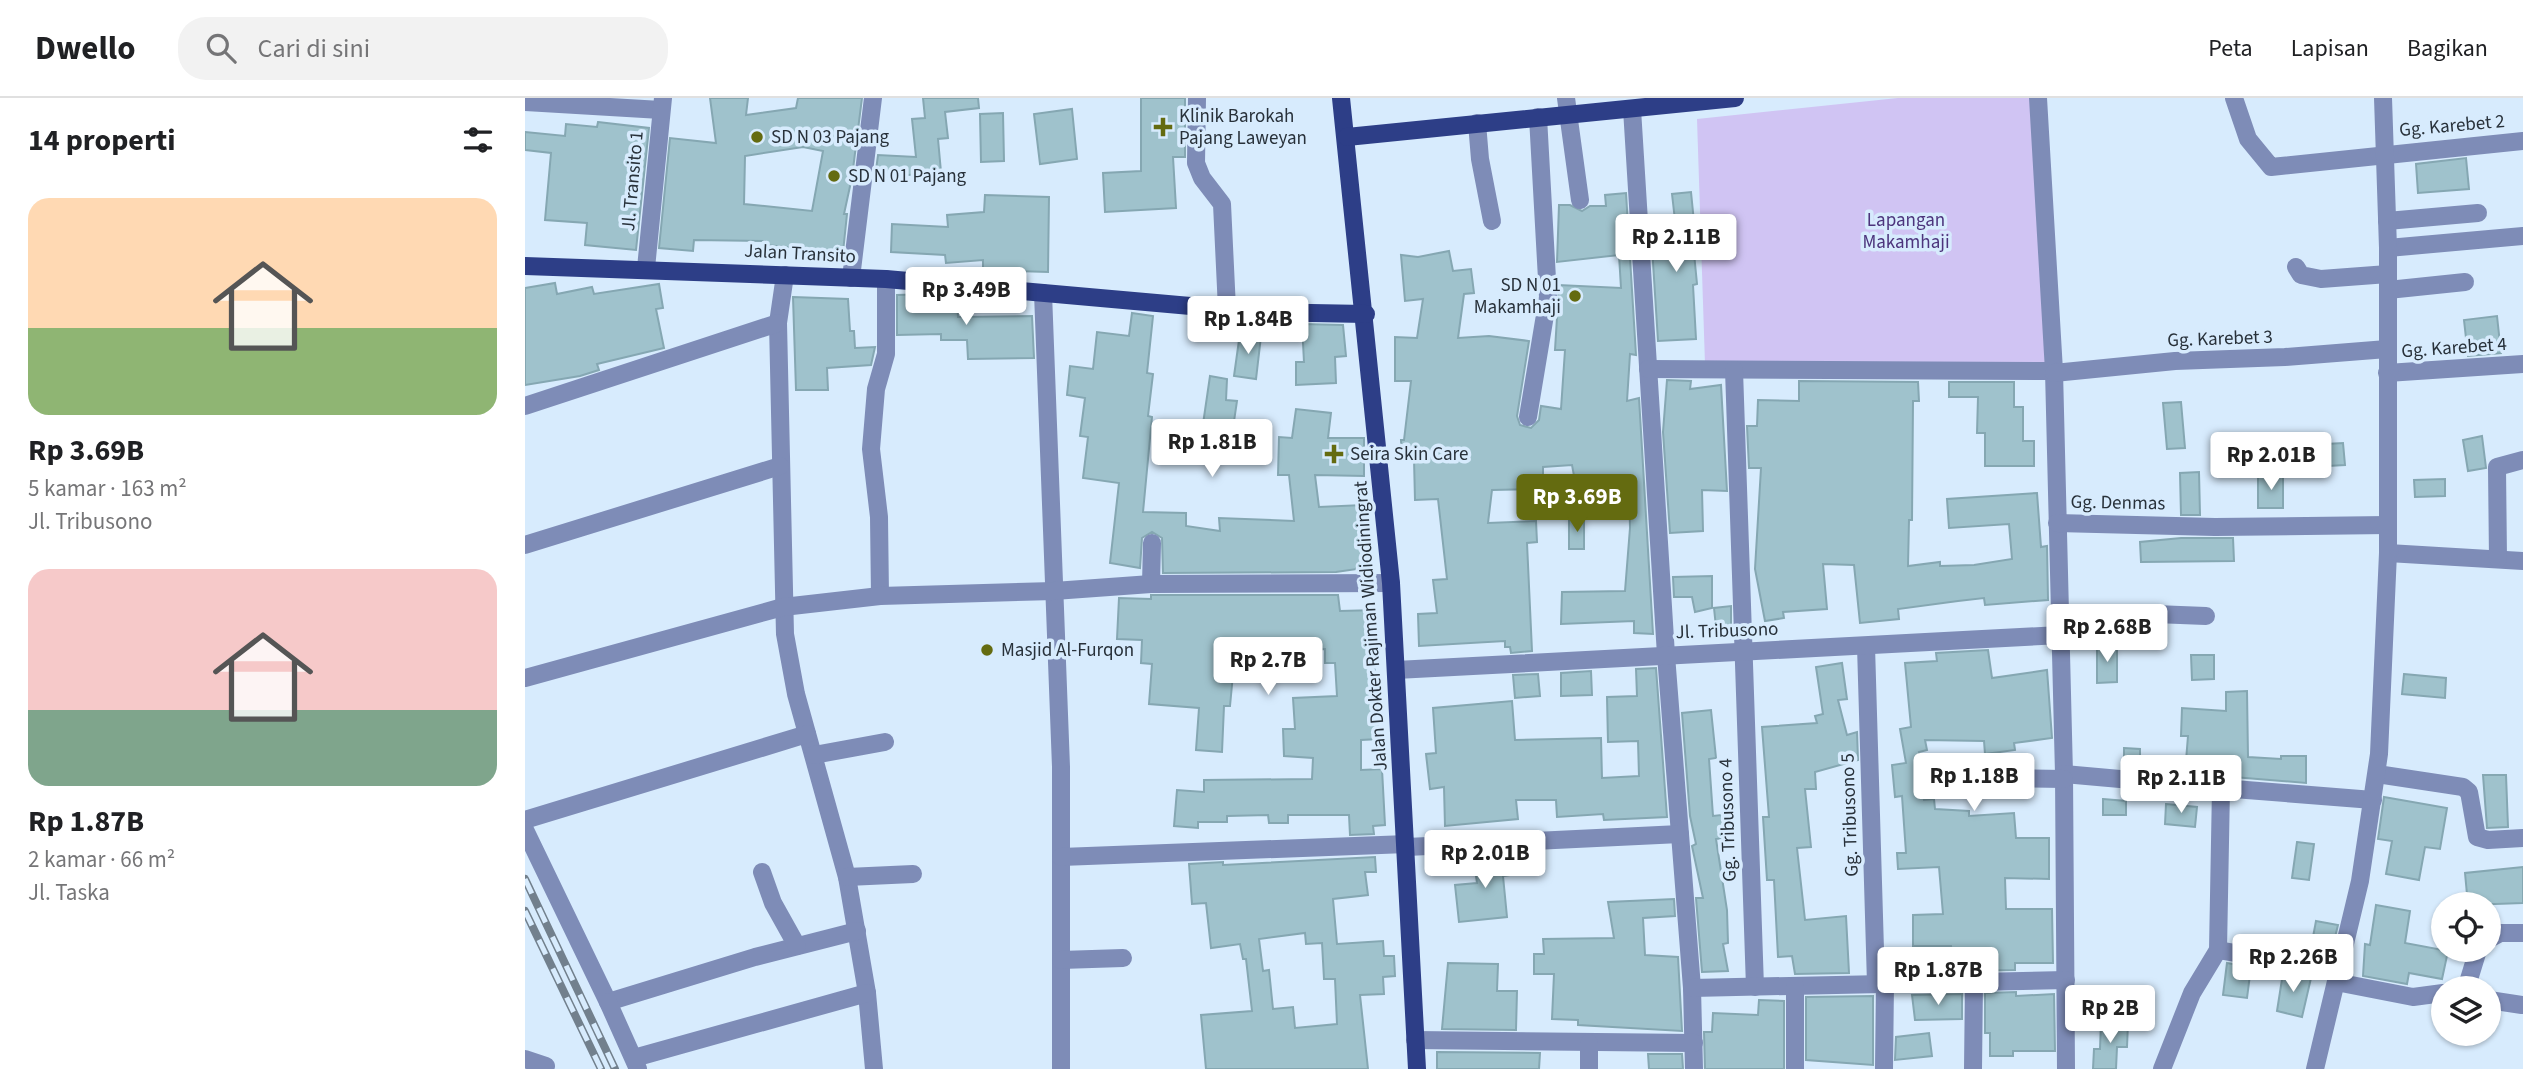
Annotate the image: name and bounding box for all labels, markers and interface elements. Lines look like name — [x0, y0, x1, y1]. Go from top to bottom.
search box — [178, 17, 668, 80]
text: Dwello — [35, 25, 136, 72]
icon: search — [202, 29, 240, 67]
text: Cari di sini — [258, 30, 370, 67]
text: Peta — [2208, 31, 2253, 66]
text: Lapisan — [2291, 31, 2369, 66]
text: Bagikan — [2407, 31, 2488, 66]
place label: Klinik Barokah Pajang Laweyan — [1179, 103, 1307, 152]
street label: Gg. Karebet 2 — [2398, 108, 2506, 144]
marker: Klinik Barokah Pajang Laweyan — [1153, 117, 1173, 137]
text: 14 properti — [28, 119, 176, 162]
icon: filters — [459, 121, 497, 159]
place label: SD N 03 Pajang — [771, 124, 890, 151]
marker: SD N 03 Pajang — [749, 129, 765, 145]
street label: Jl. Transito 1 — [615, 130, 651, 232]
place label: SD N 01 Pajang — [848, 163, 967, 190]
marker: SD N 01 Pajang — [826, 168, 842, 184]
park label: Lapangan Makamhaji — [1862, 207, 1950, 256]
pin: Rp 2.11B — [1604, 214, 1748, 274]
text: Rp 2.11B — [1631, 220, 1721, 253]
street label: Jalan Transito — [743, 238, 857, 270]
icon: home — [200, 243, 326, 369]
pin: Rp 3.49B — [894, 268, 1038, 327]
place label: SD N 01 Makamhaji — [1474, 272, 1561, 321]
text: Rp 3.49B — [921, 273, 1011, 306]
marker: SD N 01 Makamhaji — [1567, 288, 1583, 304]
pin: Rp 1.84B — [1176, 296, 1320, 356]
text: Rp 1.84B — [1203, 302, 1293, 335]
street label: Gg. Karebet 3 — [2167, 324, 2273, 354]
street label: Gg. Karebet 4 — [2400, 331, 2508, 365]
pin: Rp 1.81B — [1140, 420, 1284, 479]
text: Rp 1.81B — [1167, 425, 1257, 458]
text: Rp 3.69B — [28, 429, 144, 472]
pin: Rp 2.01B — [2199, 432, 2343, 492]
text: Rp 2.01B — [2226, 438, 2316, 471]
place label: Seira Skin Care — [1350, 441, 1468, 468]
marker: Seira Skin Care — [1324, 444, 1344, 464]
text: 5 kamar · 163 m² — [28, 472, 187, 505]
pin: Rp 3.69B — [1505, 474, 1649, 534]
street label: Jalan Dokter Rajiman Widiodiningrat — [1347, 479, 1395, 772]
text: Rp 3.69B — [1532, 480, 1622, 513]
street label: Gg. Denmas — [2070, 489, 2166, 517]
text: Jl. Tribusono — [28, 505, 153, 538]
pin: Rp 2.68B — [2035, 604, 2179, 664]
text: Rp 2.68B — [2062, 610, 2152, 643]
icon: home — [200, 614, 326, 740]
street label: Jl. Tribusono — [1675, 616, 1779, 646]
place label: Masjid Al-Furqon — [1001, 637, 1134, 664]
pin: Rp 2.7B — [1203, 638, 1333, 697]
marker: Masjid Al-Furqon — [979, 642, 995, 658]
text: Rp 2.7B — [1230, 643, 1306, 676]
street label: Gg. Tribusono 5 — [1834, 753, 1866, 877]
pin: Rp 1.18B — [1902, 754, 2046, 813]
pin: Rp 2.11B — [2109, 756, 2253, 815]
street label: Gg. Tribusono 4 — [1712, 758, 1744, 882]
text: Rp 1.18B — [1929, 759, 2019, 792]
text: Rp 2.11B — [2136, 761, 2226, 794]
text: Rp 1.87B — [28, 800, 144, 843]
pin: Rp 2.01B — [1413, 830, 1557, 890]
text: Rp 2.01B — [1440, 836, 1530, 869]
text: 2 kamar · 66 m² — [28, 843, 175, 876]
text: Jl. Taska — [28, 876, 110, 909]
map controls — [2431, 892, 2501, 1046]
button: locate — [2431, 892, 2501, 962]
pin: Rp 2.26B — [2221, 934, 2365, 994]
text: Rp 2.26B — [2248, 940, 2338, 973]
pin: Rp 1.87B — [1866, 948, 2010, 1007]
text: Rp 1.87B — [1893, 953, 1983, 986]
button: layers — [2431, 976, 2501, 1046]
pin: Rp 2B — [2061, 986, 2159, 1045]
text: Rp 2B — [2081, 991, 2139, 1024]

